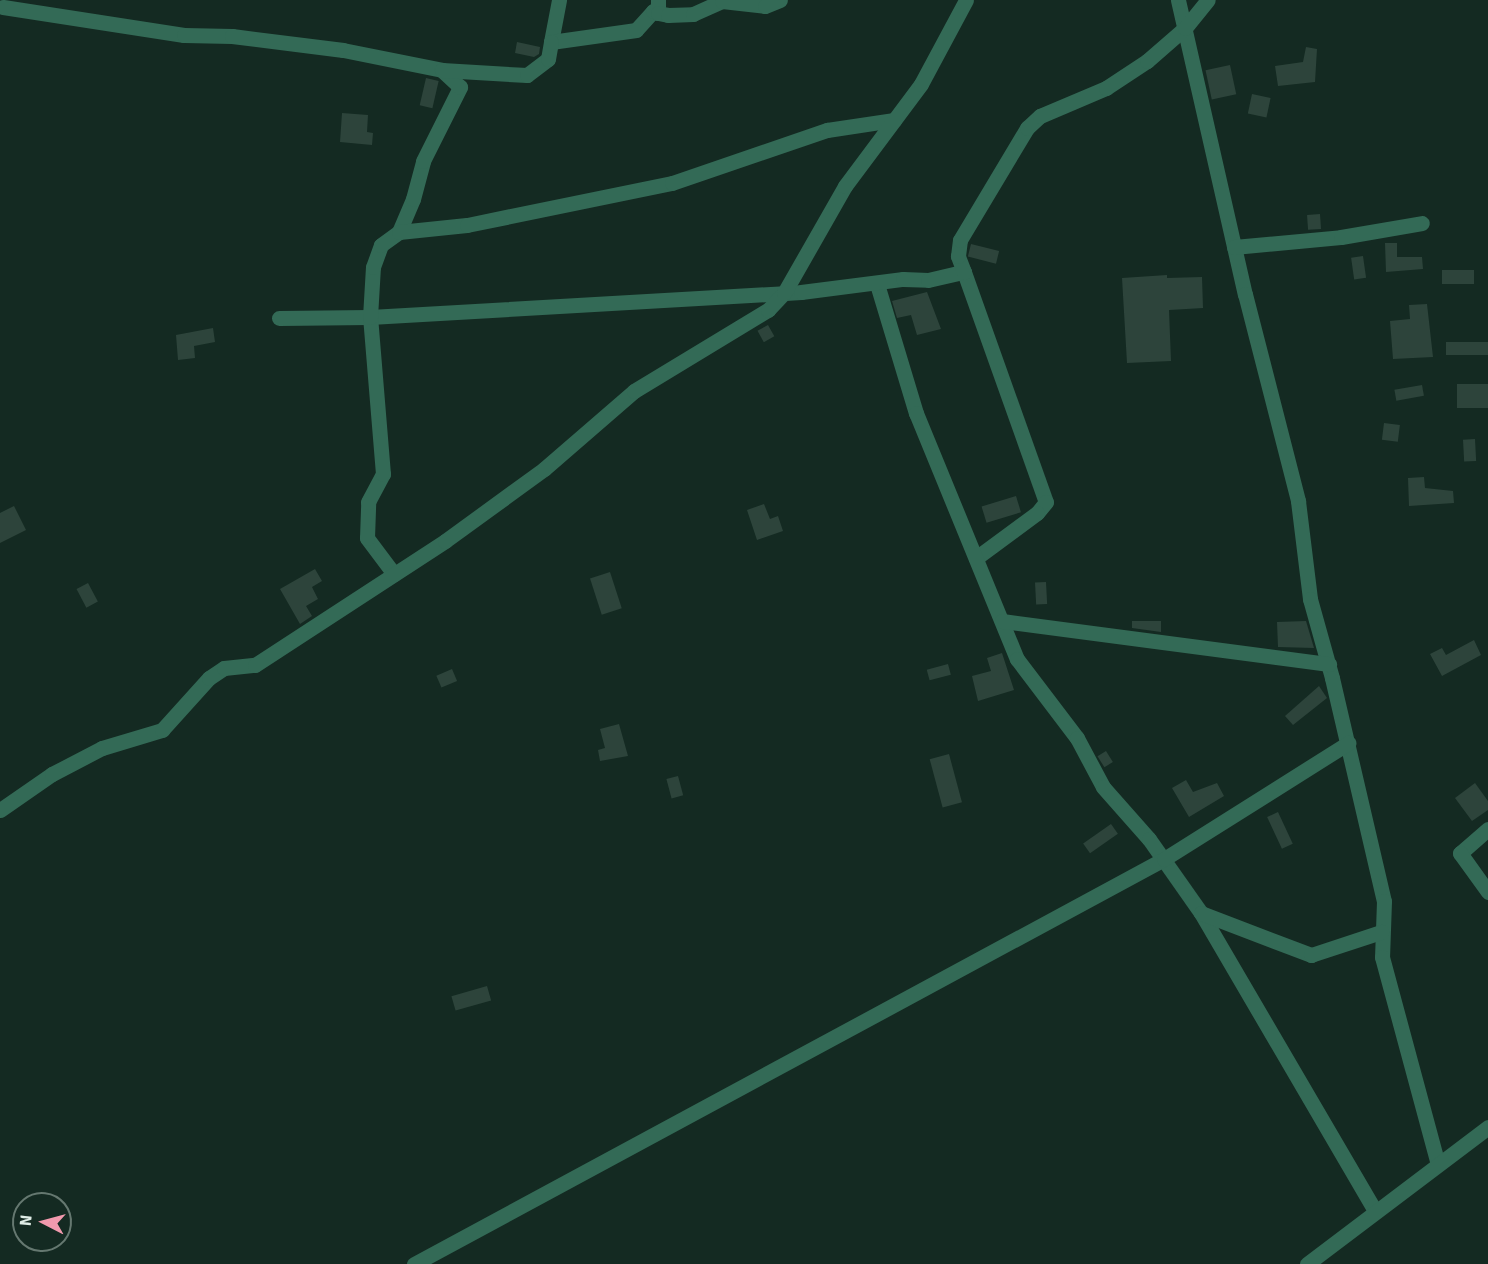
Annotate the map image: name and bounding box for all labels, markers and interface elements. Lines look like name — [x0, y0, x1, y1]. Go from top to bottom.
north arrow — [12, 1192, 72, 1252]
text: N — [16, 1214, 37, 1227]

